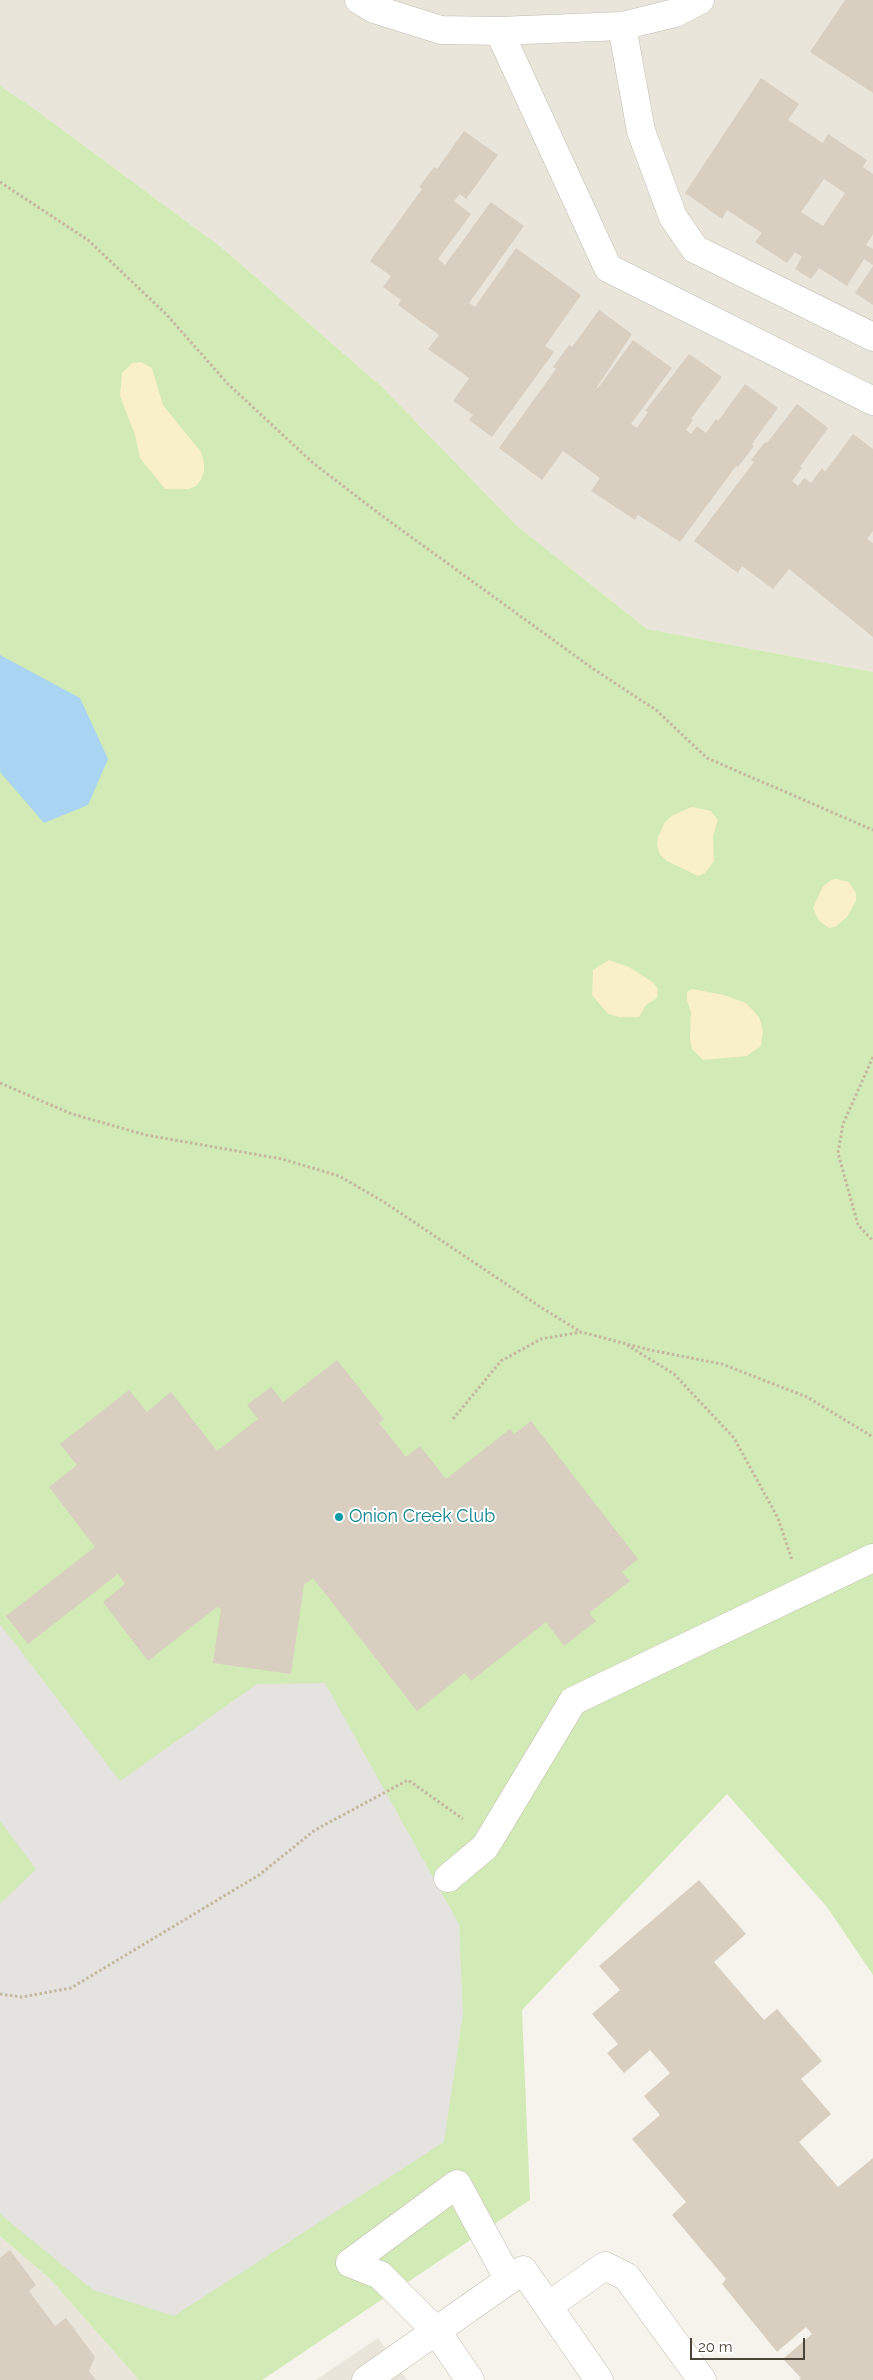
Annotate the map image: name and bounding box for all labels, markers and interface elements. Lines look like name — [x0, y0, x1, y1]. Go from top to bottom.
place label: Onion Creek Club — [349, 1506, 495, 1528]
marker: Onion Creek Club — [333, 1511, 345, 1523]
scale bar — [693, 2328, 808, 2360]
text: 20 m — [698, 2338, 733, 2356]

